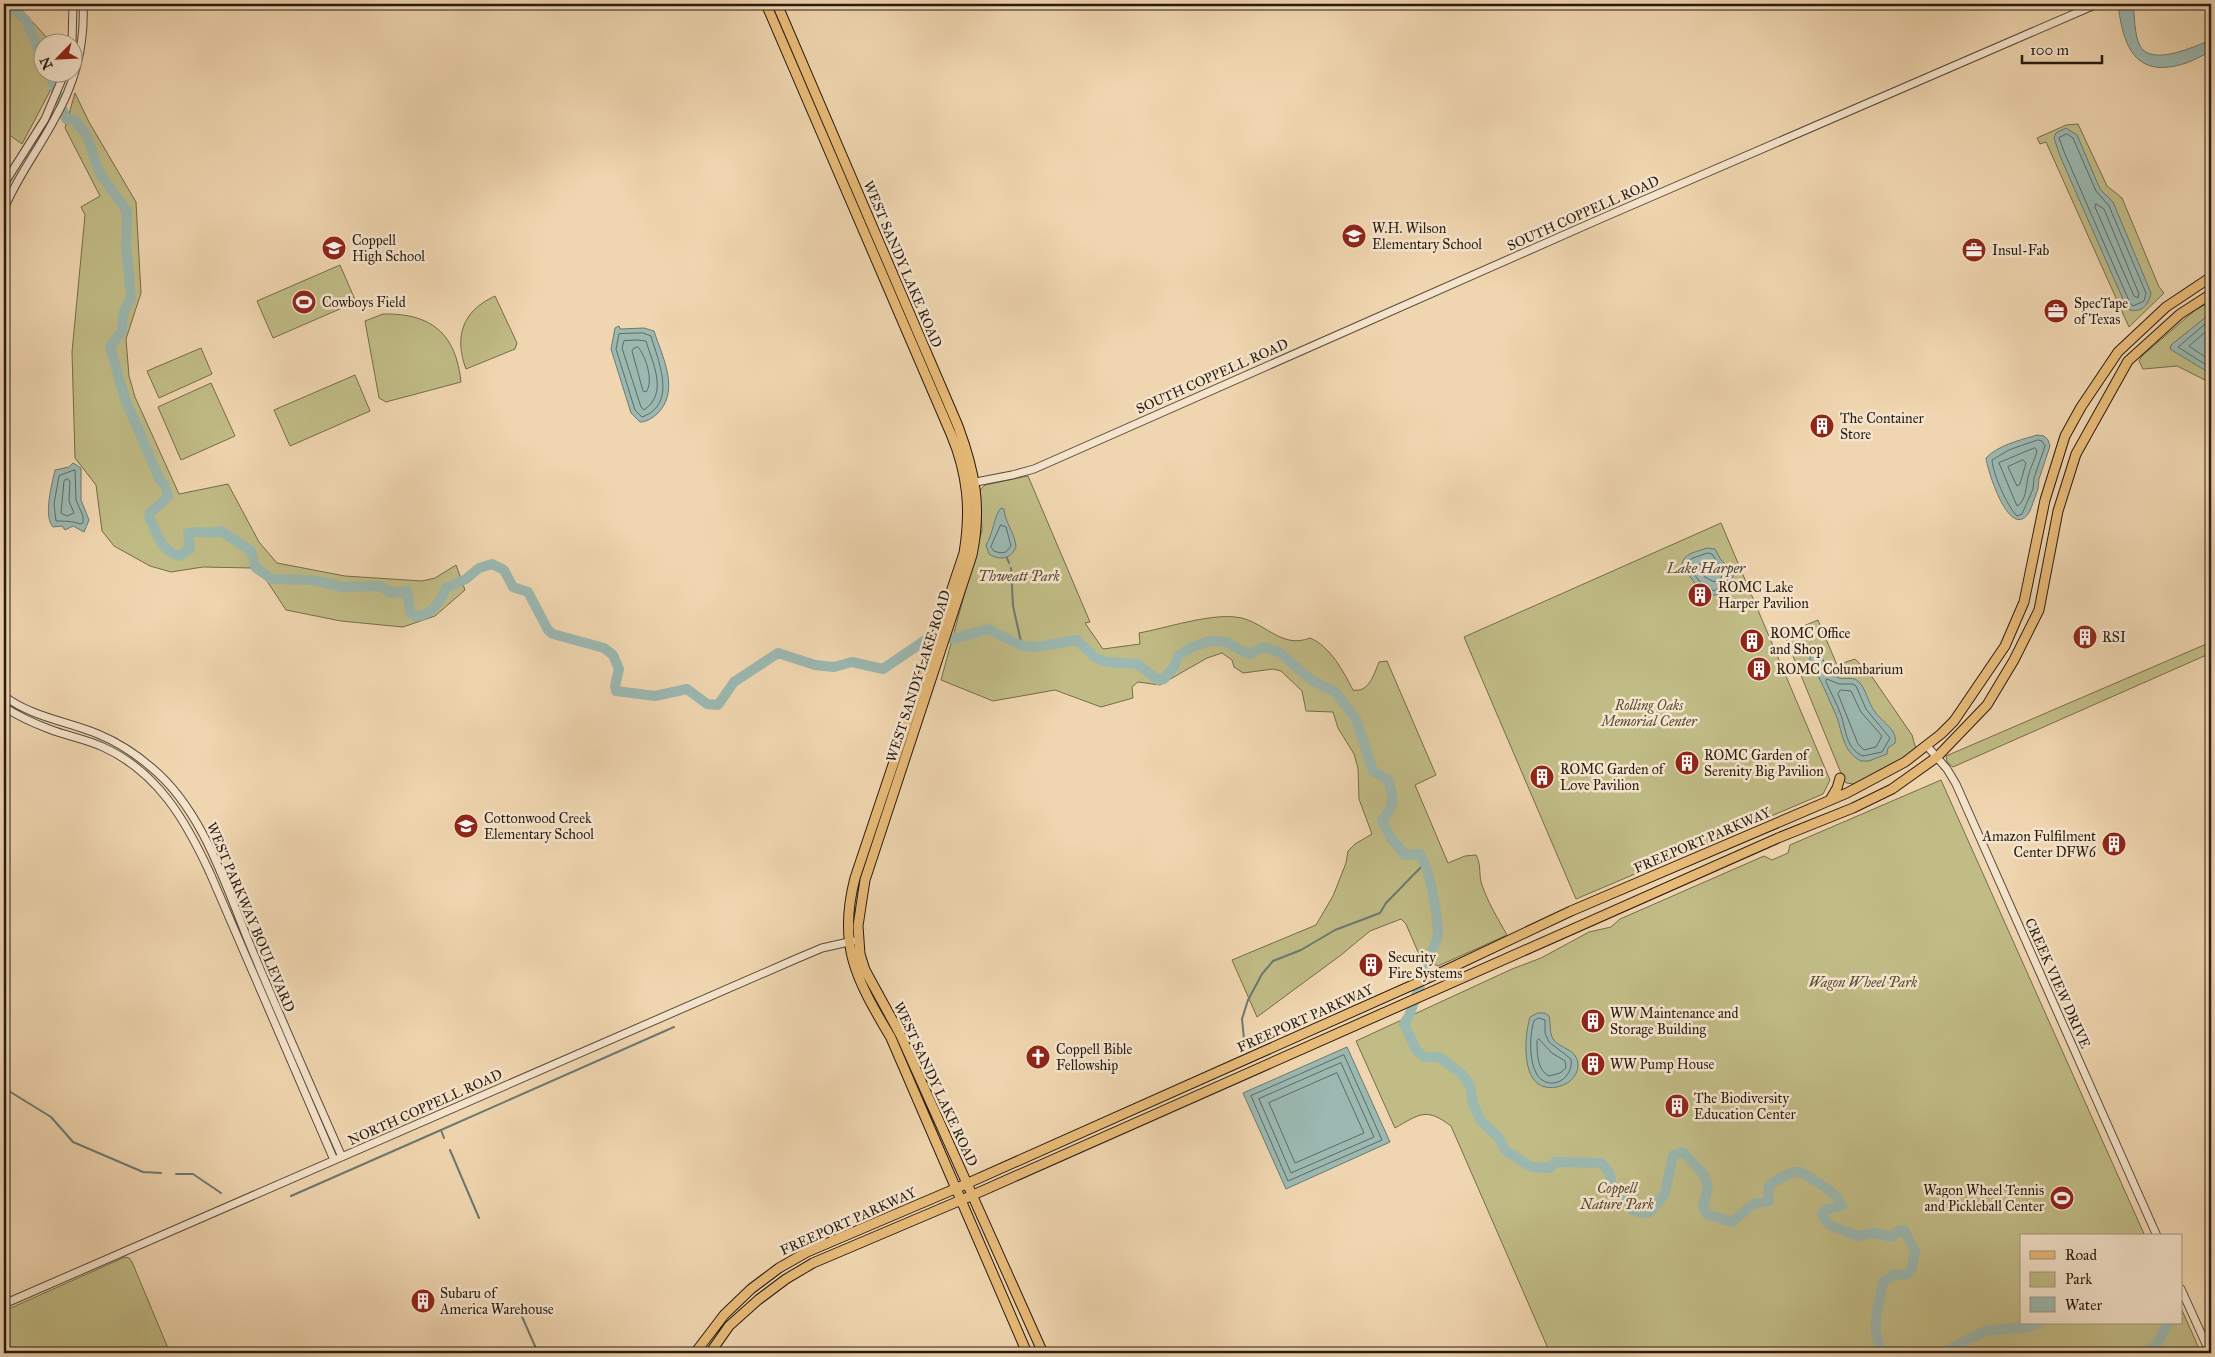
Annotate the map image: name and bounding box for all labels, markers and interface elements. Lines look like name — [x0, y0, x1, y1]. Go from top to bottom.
north arrow — [32, 32, 82, 82]
scale bar — [2022, 32, 2102, 64]
text: 100 m — [2030, 41, 2070, 59]
text: N — [36, 54, 57, 72]
street label: SOUTH COPPELL ROAD — [1505, 172, 1662, 255]
street label: WEST SANDY LAKE ROAD — [860, 178, 945, 350]
place label: W.H. Wilson Elementary School — [1372, 220, 1482, 253]
school or university icon: W.H. Wilson Elementary School — [1341, 223, 1367, 249]
place label: Coppell High School — [352, 232, 425, 265]
school or university icon: Coppell High School — [321, 235, 347, 261]
office icon: Insul-Fab — [1961, 237, 1987, 263]
place label: Insul-Fab — [1992, 242, 2049, 259]
sports icon: Cowboys Field — [291, 289, 317, 315]
place label: Cowboys Field — [322, 294, 406, 311]
place label: SpecTape of Texas — [2074, 295, 2128, 328]
office icon: SpecTape of Texas — [2043, 298, 2069, 324]
street label: SOUTH COPPELL ROAD — [1134, 335, 1291, 418]
place label: The Container Store — [1840, 410, 1925, 443]
building icon: The Container Store — [1809, 413, 1835, 439]
water label: Lake Harper — [1666, 559, 1746, 578]
park label: Thweatt Park — [978, 568, 1061, 585]
place label: ROMC Lake Harper Pavilion — [1718, 579, 1809, 612]
building icon: ROMC Lake Harper Pavilion — [1687, 582, 1713, 608]
street label: WEST SANDY LAKE ROAD — [883, 588, 954, 764]
building icon: RSI — [2072, 624, 2098, 650]
place label: ROMC Office and Shop — [1770, 625, 1851, 658]
building icon: ROMC Office and Shop — [1739, 628, 1765, 654]
place label: RSI — [2102, 629, 2126, 646]
building icon: ROMC Columbarium — [1746, 656, 1772, 682]
place label: ROMC Columbarium — [1776, 661, 1904, 678]
park label: Rolling Oaks Memorial Center — [1599, 697, 1698, 730]
place label: ROMC Garden of Serenity Big Pavilion — [1704, 747, 1824, 780]
building icon: ROMC Garden of Serenity Big Pavilion — [1674, 750, 1700, 776]
place label: ROMC Garden of Love Pavilion — [1560, 761, 1666, 794]
building icon: ROMC Garden of Love Pavilion — [1529, 764, 1555, 790]
street label: FREEPORT PARKWAY — [1631, 803, 1774, 877]
place label: Cottonwood Creek Elementary School — [484, 810, 594, 843]
school or university icon: Cottonwood Creek Elementary School — [453, 813, 479, 839]
street label: WEST PARKWAY BOULEVARD — [203, 820, 298, 1015]
place label: Amazon Fulfilment Center DFW6 — [1982, 828, 2097, 861]
building icon: Amazon Fulfilment Center DFW6 — [2101, 831, 2127, 857]
street label: CREEK VIEW DRIVE — [2021, 915, 2094, 1051]
place label: Security Fire Systems — [1388, 949, 1462, 982]
building icon: Security Fire Systems — [1358, 952, 1384, 978]
park label: Wagon Wheel Park — [1809, 974, 1918, 991]
street label: FREEPORT PARKWAY — [1235, 980, 1377, 1056]
street label: WEST SANDY LAKE ROAD — [890, 999, 981, 1169]
place label: WW Maintenance and Storage Building — [1610, 1005, 1738, 1038]
building icon: WW Maintenance and Storage Building — [1580, 1008, 1606, 1034]
place label: Coppell Bible Fellowship — [1056, 1041, 1133, 1074]
church icon: Coppell Bible Fellowship — [1025, 1044, 1051, 1070]
building icon: WW Pump House — [1580, 1051, 1606, 1077]
place label: WW Pump House — [1610, 1056, 1715, 1073]
street label: NORTH COPPELL ROAD — [345, 1066, 505, 1149]
place label: The Biodiversity Education Center — [1694, 1090, 1796, 1123]
building icon: The Biodiversity Education Center — [1664, 1093, 1690, 1119]
park label: Coppell Nature Park — [1579, 1180, 1655, 1213]
place label: Wagon Wheel Tennis and Pickleball Center — [1923, 1182, 2045, 1215]
street label: FREEPORT PARKWAY — [778, 1183, 920, 1259]
sports icon: Wagon Wheel Tennis and Pickleball Center — [2049, 1185, 2075, 1211]
legend — [2020, 1234, 2182, 1324]
text: Road — [2065, 1246, 2097, 1264]
text: Park — [2065, 1270, 2092, 1288]
place label: Subaru of America Warehouse — [439, 1285, 554, 1318]
building icon: Subaru of America Warehouse — [410, 1288, 436, 1314]
text: Water — [2065, 1296, 2102, 1314]

